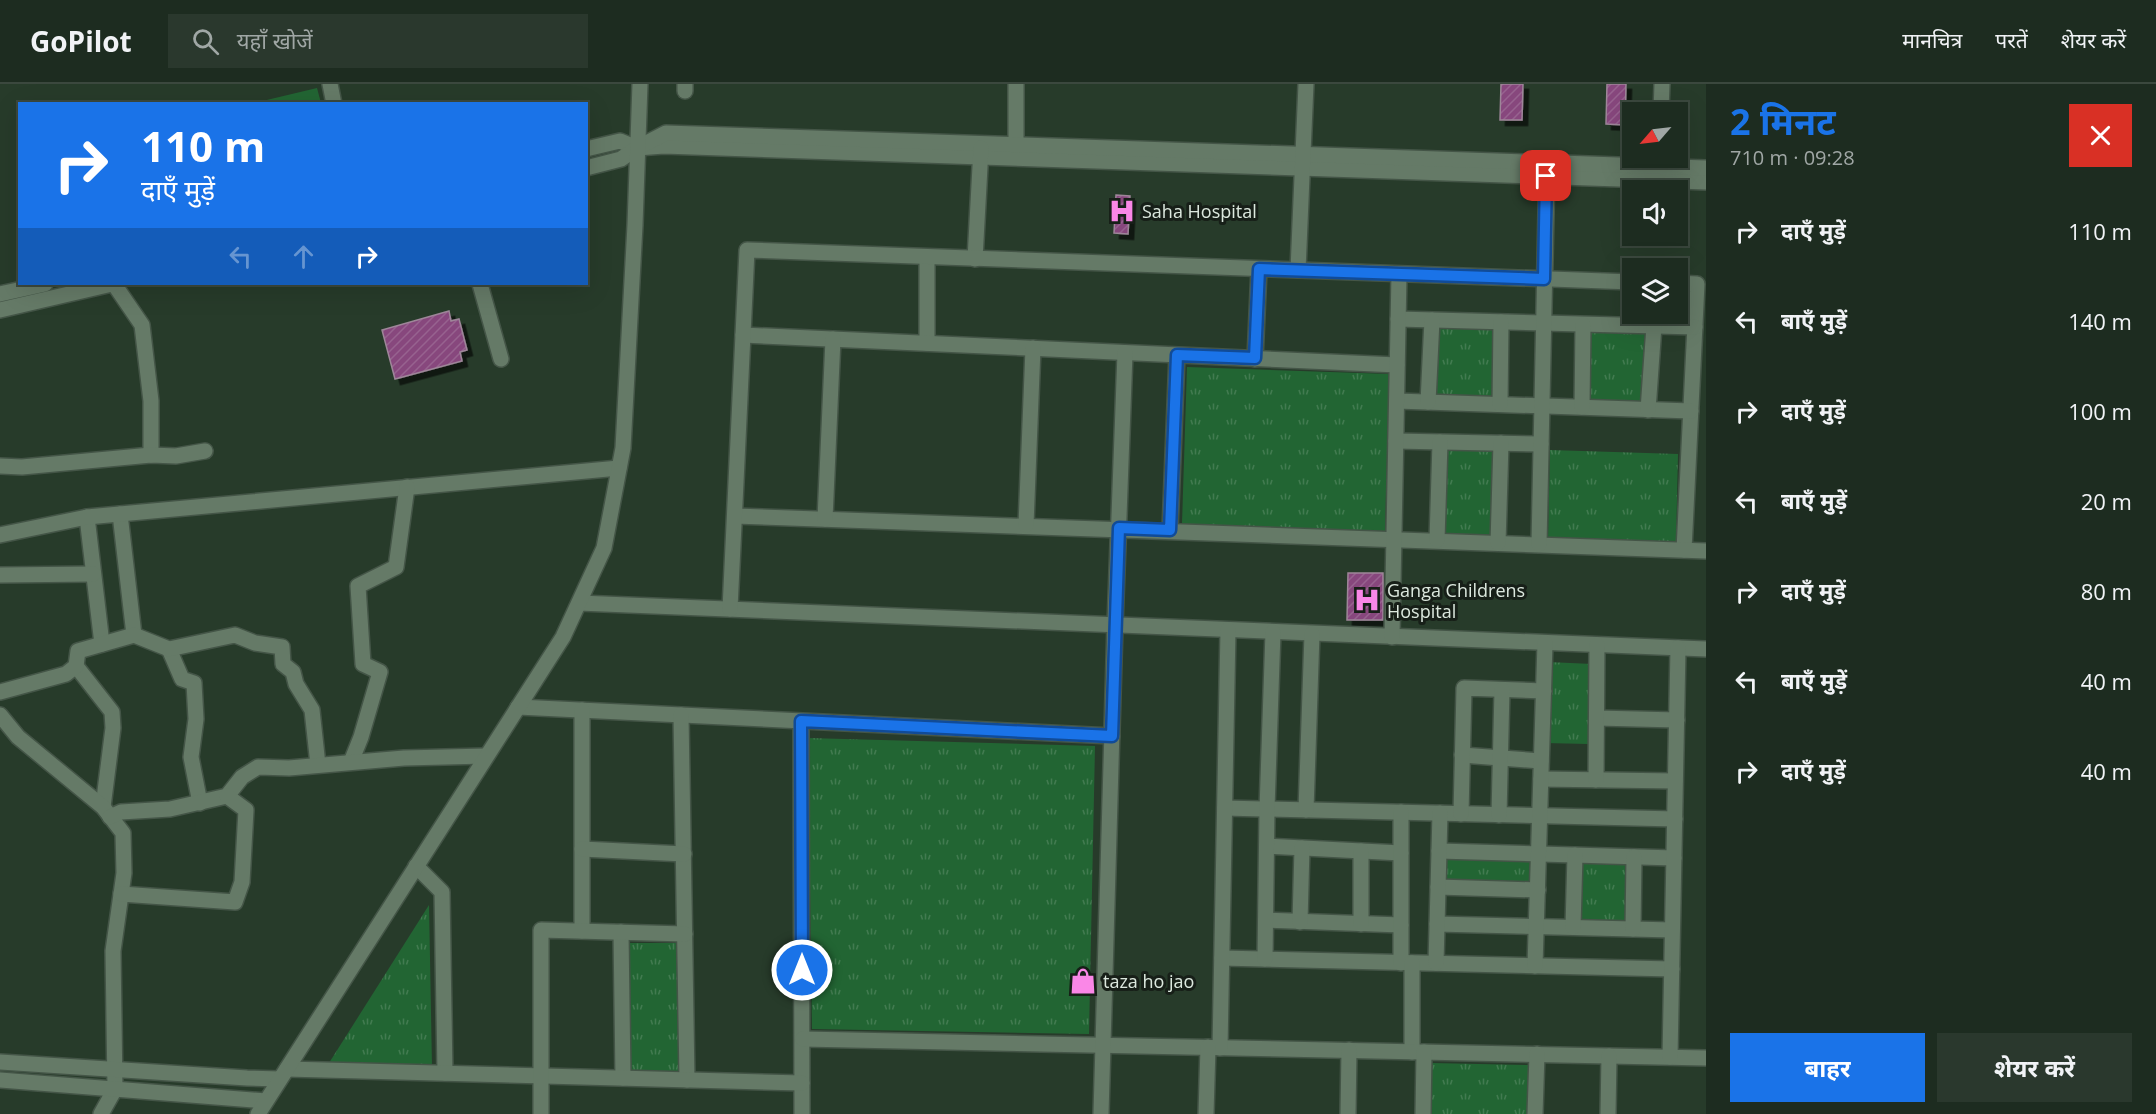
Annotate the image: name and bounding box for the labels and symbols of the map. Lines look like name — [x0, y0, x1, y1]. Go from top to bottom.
north arrow — [1622, 102, 1688, 168]
pin — [1520, 150, 1571, 201]
hospital icon: Saha Hospital — [1107, 196, 1137, 226]
place label: Saha Hospital — [1142, 199, 1257, 223]
place label: Ganga Childrens Hospital — [1387, 578, 1525, 623]
hospital icon: Ganga Childrens Hospital — [1352, 585, 1382, 615]
position arrow — [770, 938, 834, 1002]
shop icon: taza ho jao — [1068, 966, 1098, 996]
place label: taza ho jao — [1103, 969, 1194, 993]

